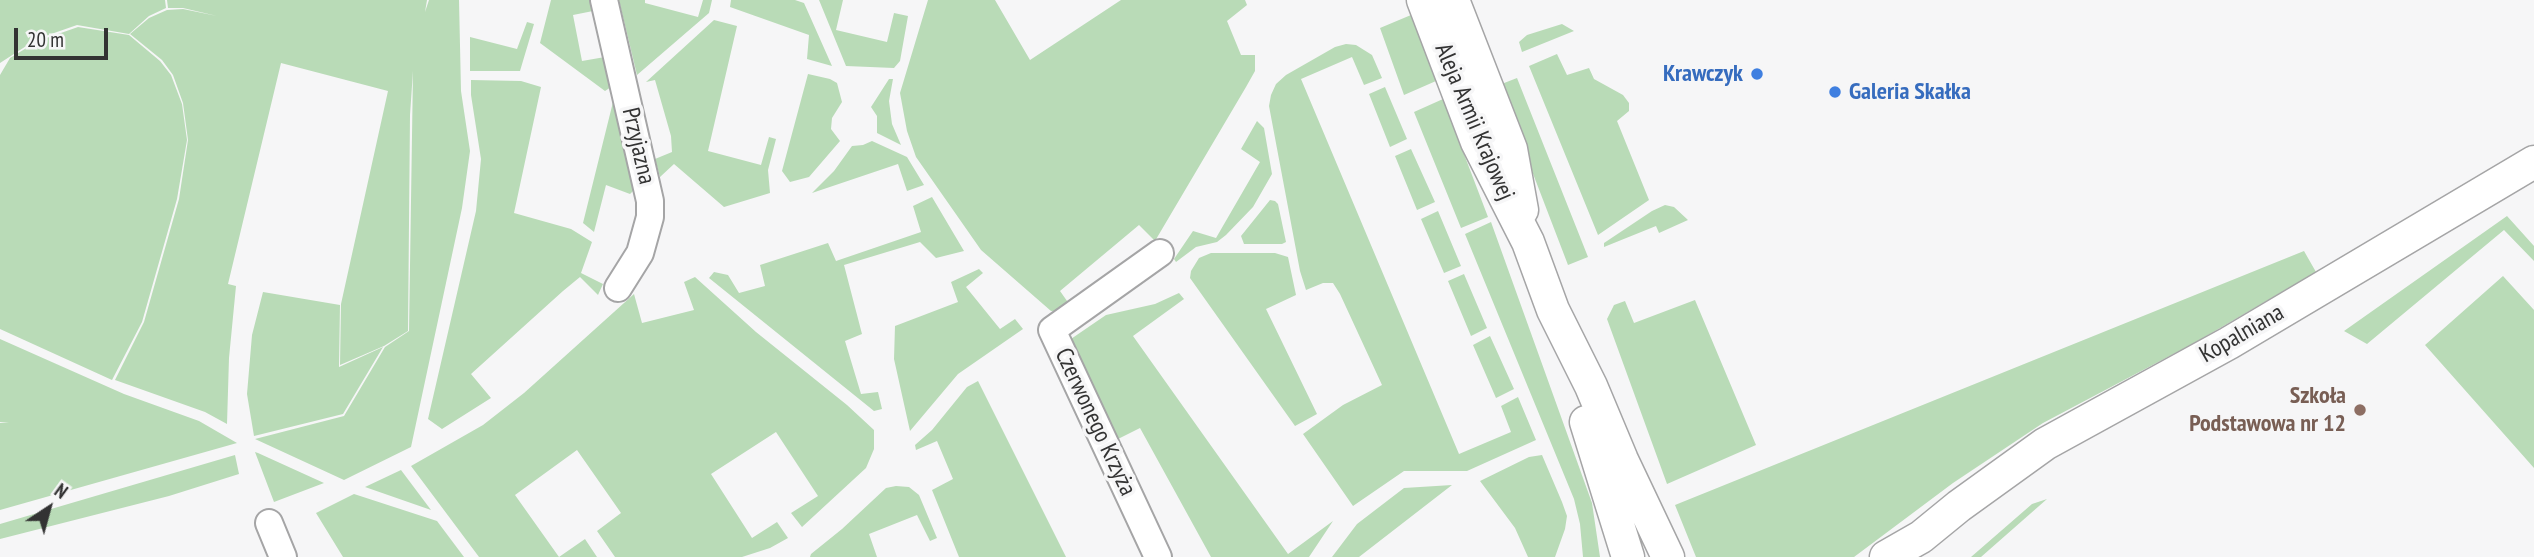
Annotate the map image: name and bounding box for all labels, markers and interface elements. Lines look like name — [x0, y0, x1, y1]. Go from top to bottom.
scale bar — [18, 14, 112, 58]
text: 20 m — [27, 26, 64, 53]
street label: Aleja Armii Krajowej — [1428, 39, 1520, 205]
place label: Krawczyk — [1663, 60, 1743, 88]
marker: Krawczyk — [1749, 66, 1765, 82]
place label: Galeria Skałka — [1849, 78, 1971, 106]
marker: Galeria Skałka — [1827, 84, 1843, 100]
street label: Przyjazna — [615, 105, 661, 187]
street label: Kopalniana — [2195, 298, 2289, 370]
street label: Czerwonego Krzyża — [1048, 344, 1142, 500]
place label: Szkoła Podstawowa nr 12 — [2189, 382, 2346, 438]
marker: Szkoła Podstawowa nr 12 — [2352, 402, 2368, 418]
north arrow — [14, 473, 84, 543]
text: N — [50, 478, 73, 504]

